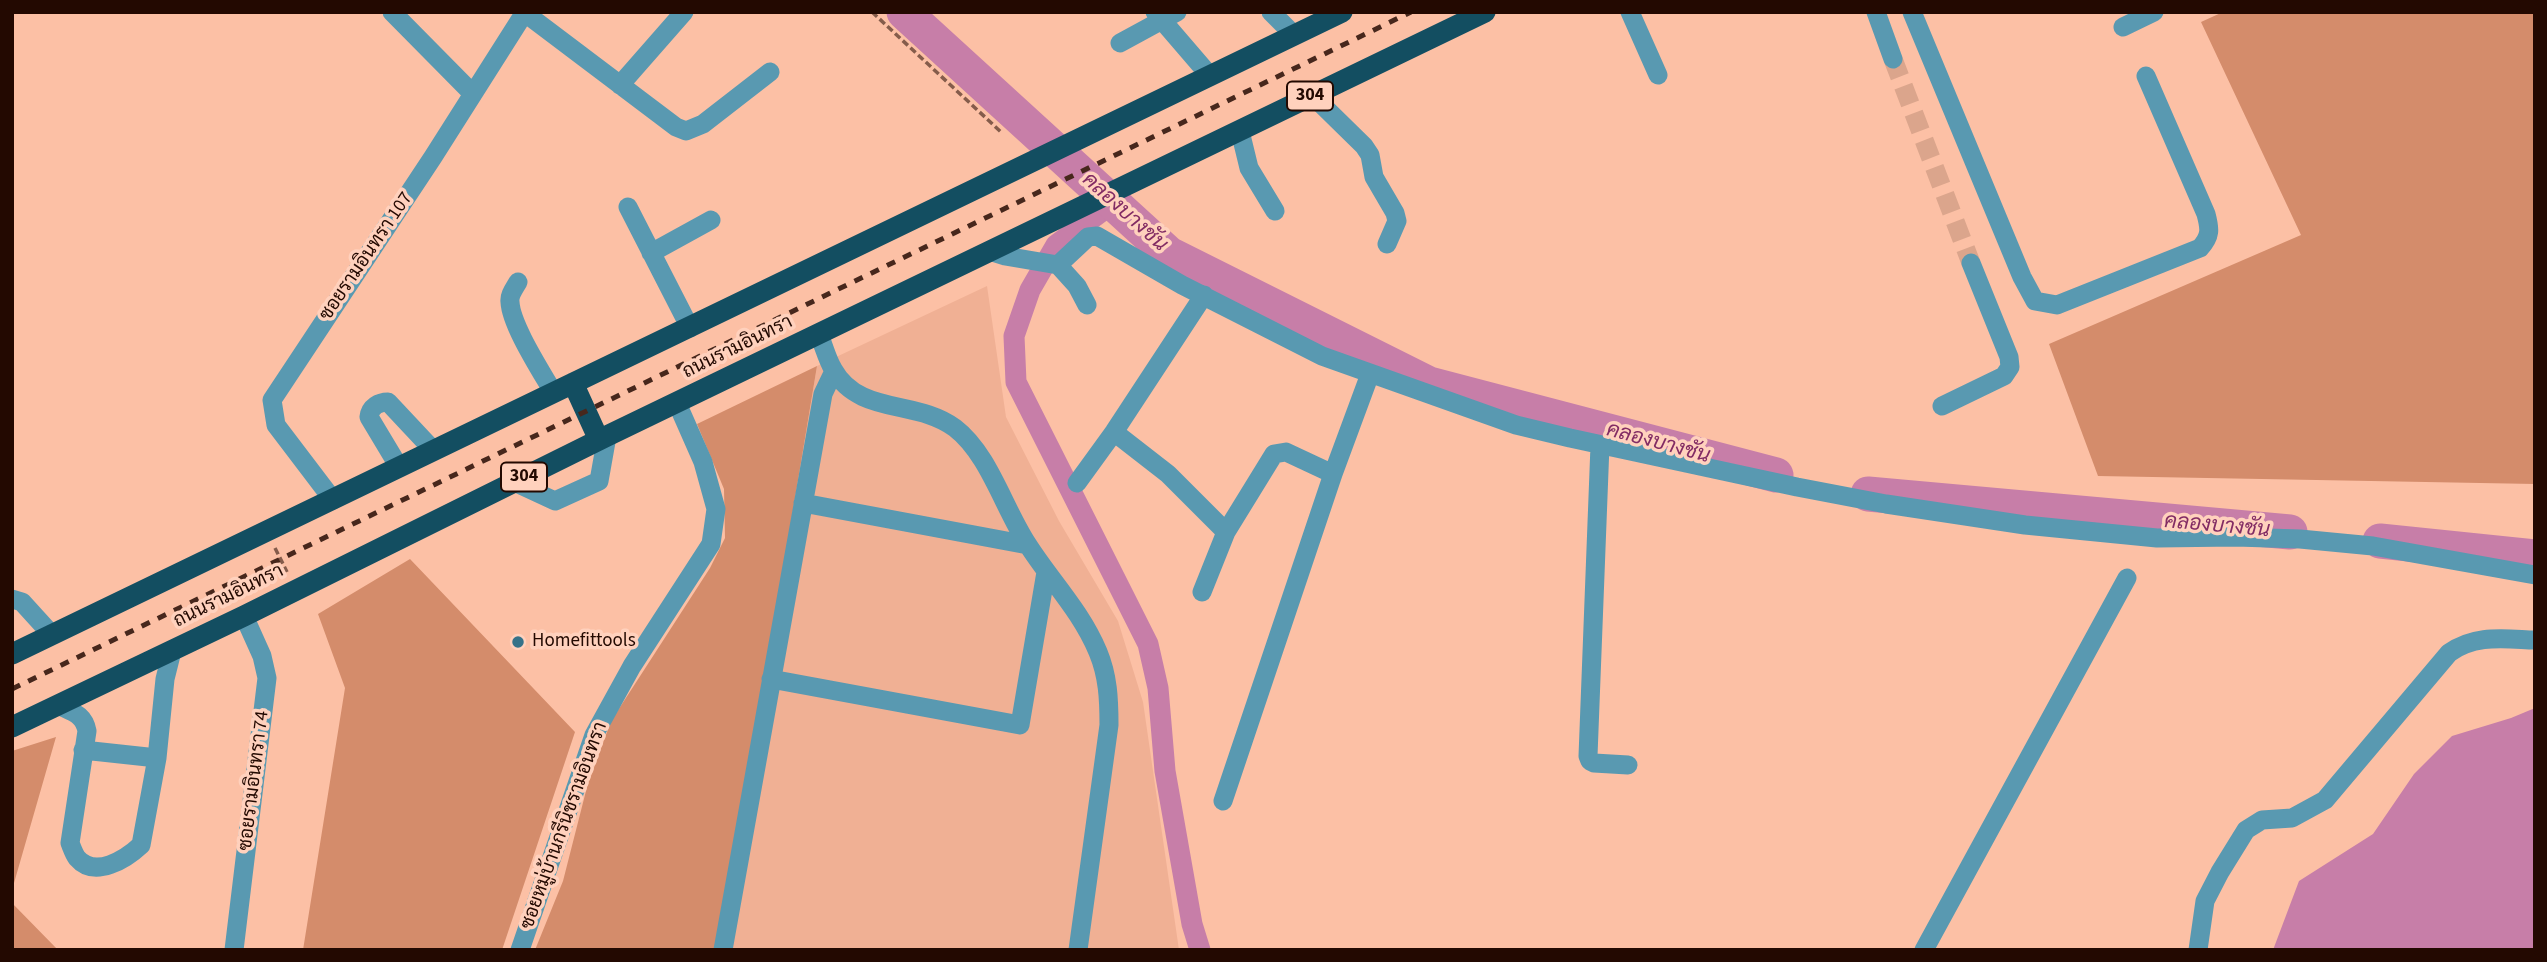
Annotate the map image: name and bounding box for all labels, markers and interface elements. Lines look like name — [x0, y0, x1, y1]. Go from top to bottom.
road number: 304 — [1287, 82, 1333, 110]
water label: คลองบางชัน — [1076, 168, 1172, 258]
street label: ซอยรามอินทรา 107 — [316, 188, 418, 326]
street label: ถนนรามอินทรา — [679, 312, 797, 384]
water label: คลองบางชัน — [1604, 418, 1712, 470]
road number: 304 — [501, 462, 547, 491]
water label: คลองบางชัน — [2163, 510, 2271, 544]
street label: ถนนรามอินทรา — [170, 561, 288, 633]
place label: Homefittools — [532, 631, 636, 653]
marker: Homefittools — [510, 634, 526, 650]
street label: ซอยรามอินทรา 74 — [235, 710, 275, 852]
street label: ซอยหมู่บ้านกรีนิชรามอินทรา — [517, 719, 613, 933]

